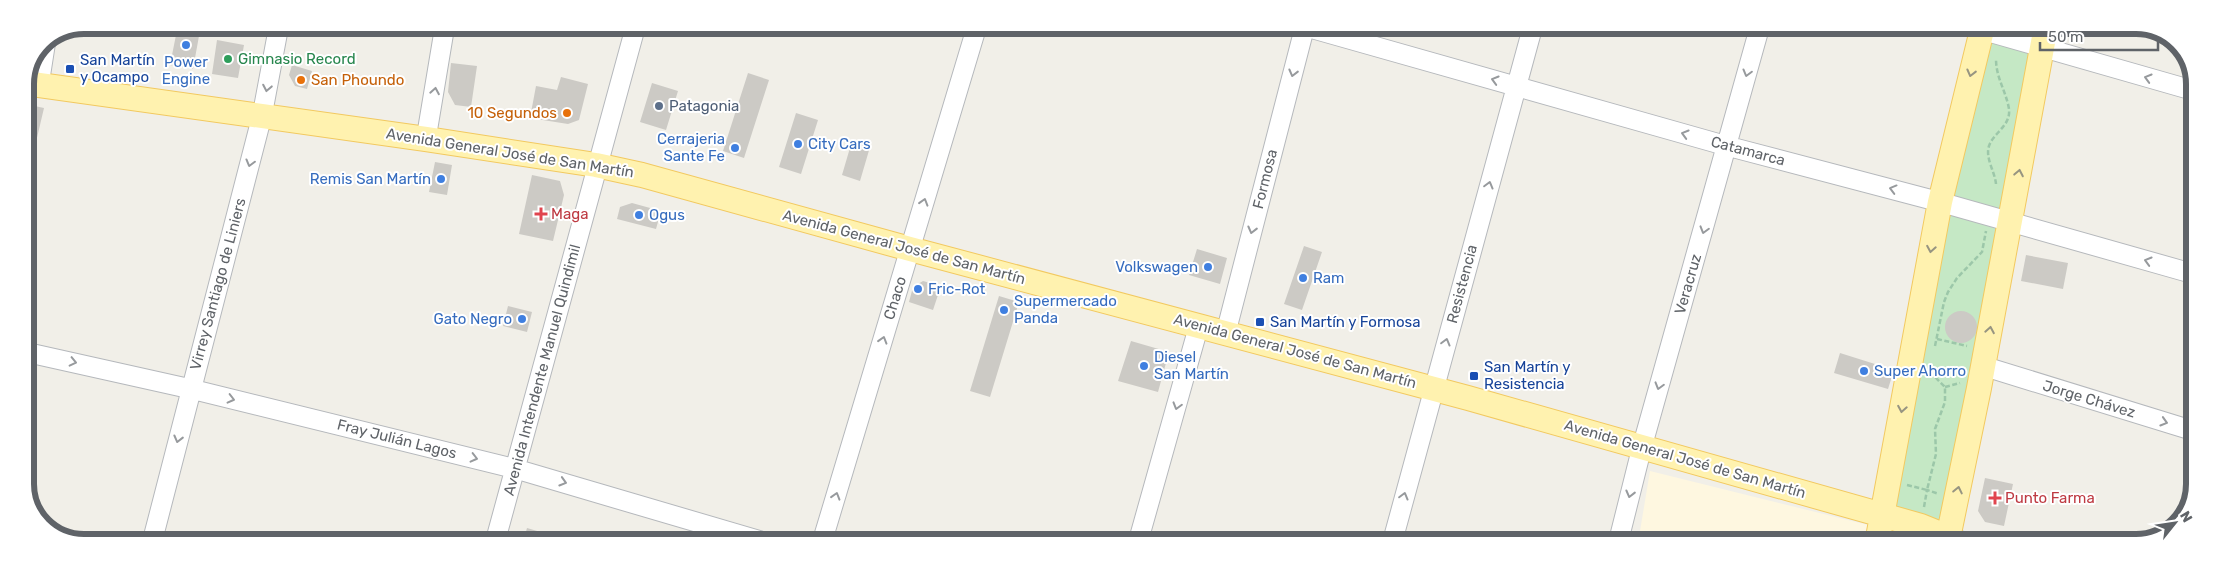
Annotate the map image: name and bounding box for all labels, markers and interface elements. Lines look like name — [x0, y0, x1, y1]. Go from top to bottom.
scale bar — [2040, 20, 2158, 52]
text: 50 m — [2048, 28, 2083, 46]
marker: Power Engine — [180, 39, 192, 51]
place label: Gimnasio Record — [238, 50, 356, 68]
place label: San Martín y Ocampo — [80, 51, 155, 86]
place label: Power Engine — [162, 53, 210, 88]
marker: Gimnasio Record — [222, 53, 234, 65]
marker: San Martín y Ocampo — [64, 63, 76, 75]
one-way arrow — [1288, 68, 1298, 76]
one-way arrow — [1742, 69, 1753, 77]
one-way arrow — [1966, 69, 1977, 78]
place label: San Phoundo — [311, 71, 404, 89]
one-way arrow — [2144, 73, 2153, 83]
marker: San Phoundo — [295, 74, 307, 86]
one-way arrow — [1491, 75, 1499, 85]
one-way arrow — [263, 83, 273, 92]
one-way arrow — [429, 86, 439, 95]
place label: Patagonia — [669, 97, 739, 115]
marker: Patagonia — [653, 100, 665, 112]
place label: 10 Segundos — [467, 104, 557, 122]
marker: 10 Segundos — [561, 107, 573, 119]
street label: Avenida General José de San Martín — [385, 125, 635, 181]
one-way arrow — [1680, 129, 1689, 140]
place label: Cerrajeria Sante Fe — [657, 130, 725, 165]
street label: Catamarca — [1709, 132, 1787, 170]
place label: City Cars — [808, 135, 871, 153]
marker: City Cars — [792, 138, 804, 150]
marker: Cerrajeria Sante Fe — [729, 142, 741, 154]
street label: Formosa — [1249, 147, 1281, 211]
one-way arrow — [245, 158, 255, 166]
one-way arrow — [2013, 169, 2023, 178]
place label: Remis San Martín — [310, 170, 431, 188]
marker: Remis San Martín — [435, 173, 447, 185]
one-way arrow — [1484, 182, 1494, 190]
one-way arrow — [1888, 184, 1897, 195]
street label: Virrey Santiago de Liniers — [186, 196, 250, 372]
one-way arrow — [918, 199, 928, 207]
place label: Maga — [551, 205, 588, 223]
place label: Ogus — [649, 206, 685, 224]
street label: Avenida General José de San Martín — [781, 206, 1027, 288]
marker: Maga — [535, 208, 547, 220]
marker: Ogus — [633, 209, 645, 221]
one-way arrow — [1699, 225, 1709, 233]
one-way arrow — [1247, 226, 1258, 235]
street label: Avenida Intendente Manuel Quindimil — [500, 242, 584, 498]
street label: Resistencia — [1443, 243, 1481, 325]
one-way arrow — [1926, 245, 1937, 254]
street label: Veracruz — [1671, 251, 1705, 316]
one-way arrow — [2144, 256, 2152, 266]
place label: Volkswagen — [1115, 258, 1198, 276]
marker: Volkswagen — [1202, 261, 1214, 273]
place label: Ram — [1313, 269, 1344, 287]
marker: Ram — [1297, 272, 1309, 284]
street label: Chaco — [880, 274, 910, 322]
place label: Fric-Rot — [928, 280, 986, 298]
marker: Fric-Rot — [912, 283, 924, 295]
place label: Supermercado Panda — [1014, 292, 1117, 327]
marker: Supermercado Panda — [998, 304, 1010, 316]
place label: Gato Negro — [433, 310, 512, 328]
street label: Avenida General José de San Martín — [1172, 310, 1418, 392]
marker: Gato Negro — [516, 313, 528, 325]
place label: San Martín y Formosa — [1270, 313, 1420, 331]
marker: San Martín y Formosa — [1254, 316, 1266, 328]
one-way arrow — [1984, 326, 1994, 335]
one-way arrow — [877, 336, 887, 345]
one-way arrow — [1441, 338, 1451, 346]
place label: Diesel San Martín — [1154, 348, 1229, 383]
one-way arrow — [68, 356, 77, 367]
place label: San Martín y Resistencia — [1484, 358, 1570, 393]
marker: Diesel San Martín — [1138, 360, 1150, 372]
place label: Super Ahorro — [1874, 362, 1966, 380]
marker: Super Ahorro — [1858, 365, 1870, 377]
marker: San Martín y Resistencia — [1468, 370, 1480, 382]
street label: Jorge Chávez — [2040, 376, 2138, 422]
one-way arrow — [1655, 381, 1665, 390]
one-way arrow — [227, 393, 236, 404]
one-way arrow — [1172, 401, 1182, 409]
one-way arrow — [1897, 405, 1907, 414]
street label: Fray Julián Lagos — [335, 415, 459, 463]
street label: Avenida General José de San Martín — [1562, 416, 1808, 502]
one-way arrow — [2159, 416, 2167, 426]
one-way arrow — [173, 434, 184, 443]
one-way arrow — [470, 452, 479, 463]
one-way arrow — [558, 477, 566, 487]
one-way arrow — [1952, 485, 1963, 494]
place label: Punto Farma — [2005, 489, 2095, 507]
one-way arrow — [1625, 490, 1636, 499]
one-way arrow — [830, 492, 840, 500]
one-way arrow — [1399, 492, 1409, 500]
marker: Punto Farma — [1989, 492, 2001, 504]
north arrow — [2150, 498, 2200, 548]
text: N — [2176, 508, 2196, 525]

